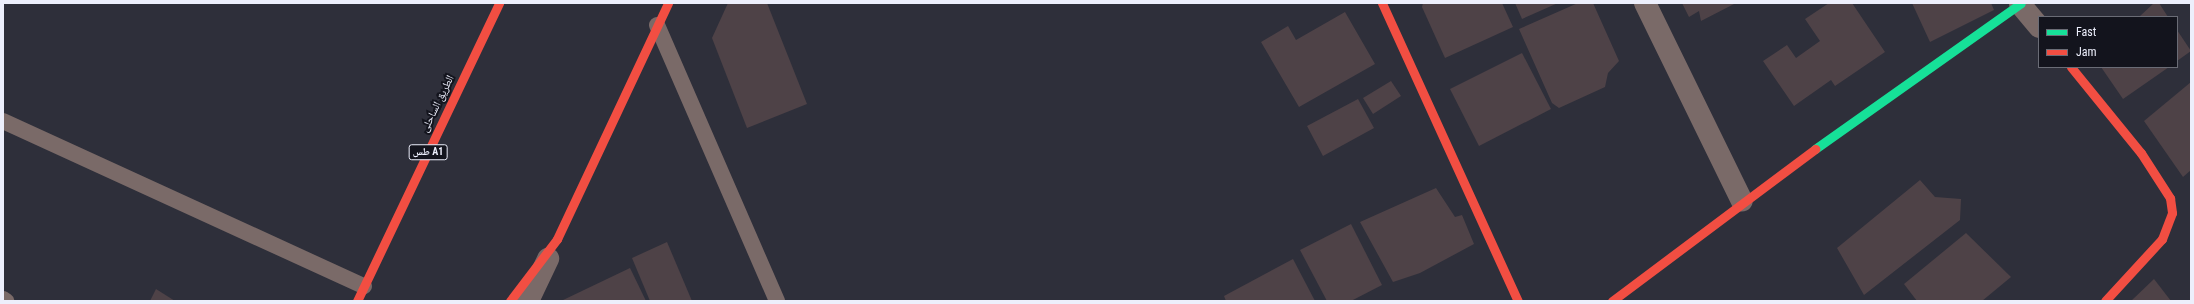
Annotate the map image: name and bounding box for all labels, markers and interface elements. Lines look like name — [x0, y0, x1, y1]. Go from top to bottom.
legend — [2038, 16, 2178, 68]
text: Fast — [2076, 25, 2096, 39]
text: Jam — [2076, 45, 2097, 59]
street label: الطريق الساحلى — [418, 73, 458, 135]
road number: طس A1 — [408, 144, 448, 160]

